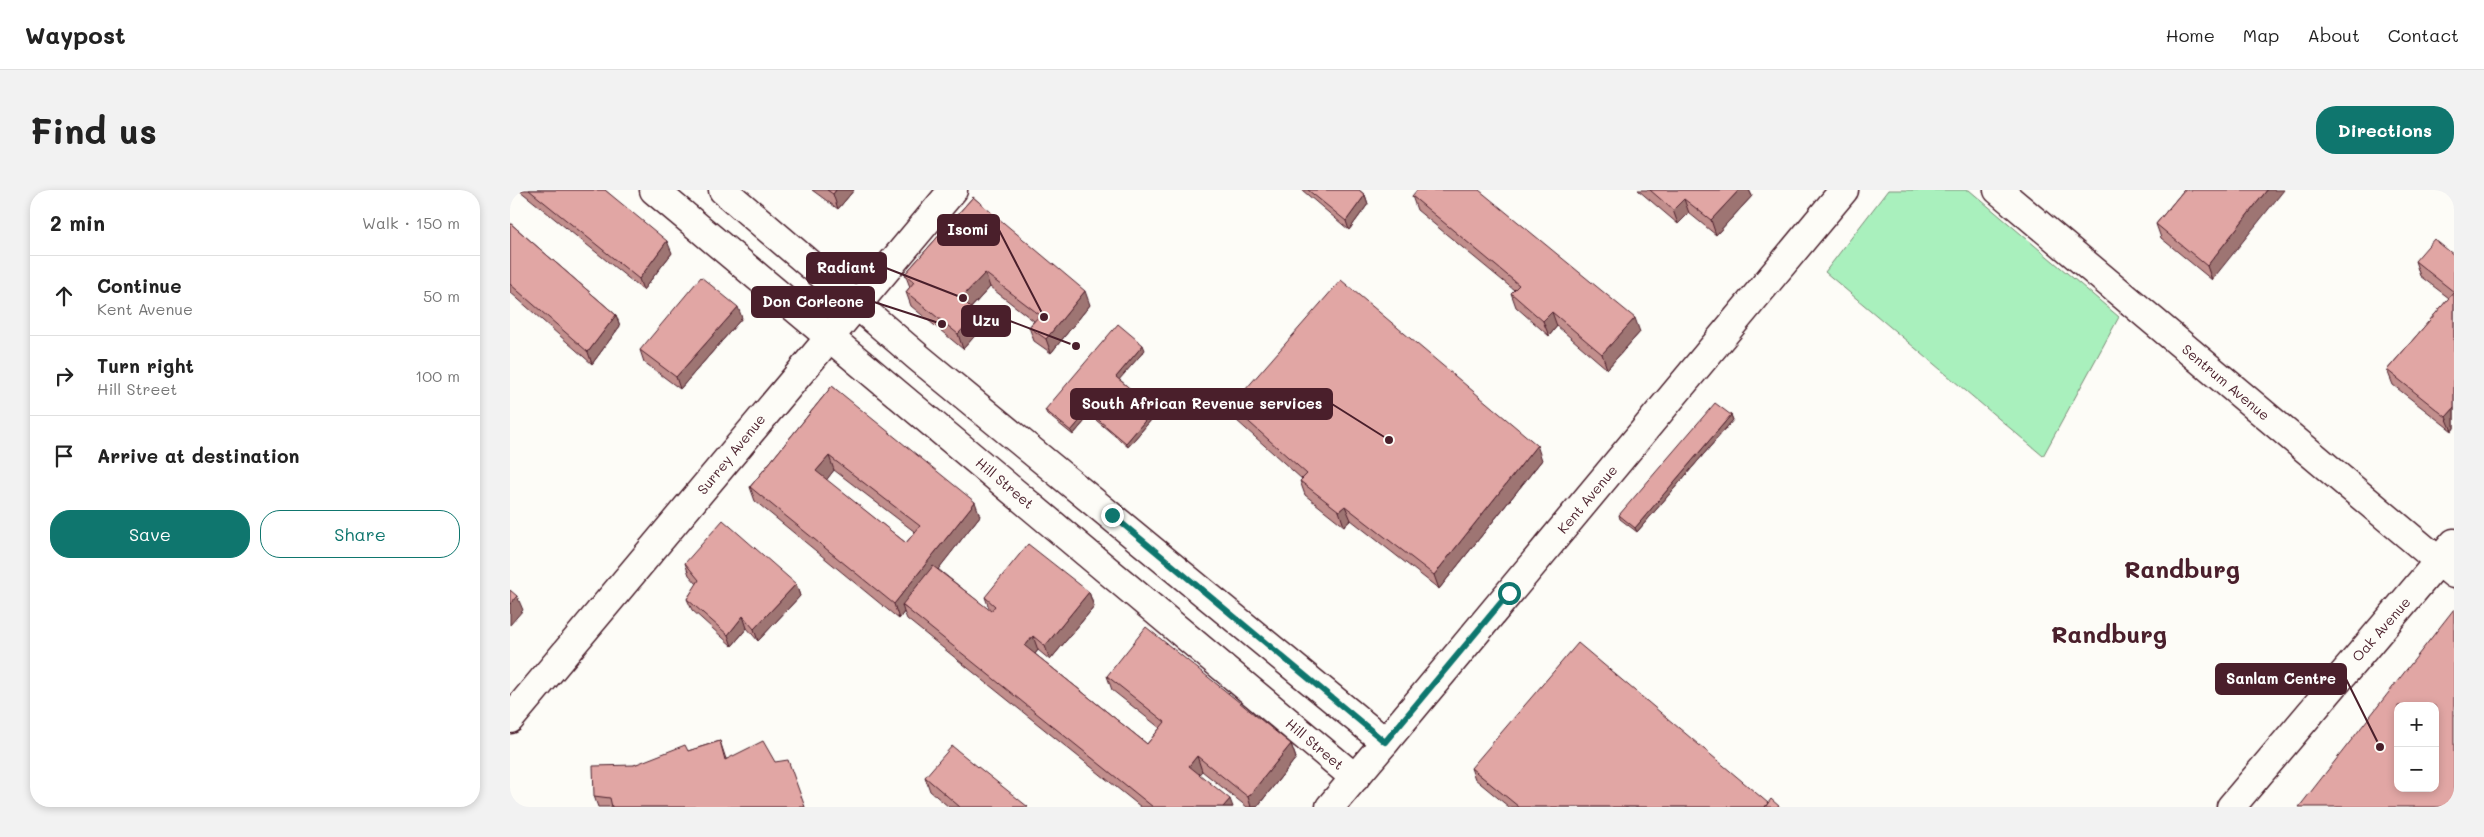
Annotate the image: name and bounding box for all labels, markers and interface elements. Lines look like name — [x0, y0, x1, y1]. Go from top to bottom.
text: Waypost — [25, 19, 126, 50]
text: Home — [2166, 23, 2215, 47]
text: Map — [2243, 23, 2279, 47]
text: About — [2307, 23, 2360, 47]
text: Contact — [2388, 23, 2459, 47]
button: Directions — [2316, 106, 2454, 154]
text: Find us — [30, 107, 157, 153]
text: 2 min — [50, 209, 105, 236]
text: Walk · 150 m — [362, 212, 460, 233]
callout: Isomi — [938, 215, 999, 245]
text: Isomi — [947, 219, 989, 239]
callout: Radiant — [807, 253, 886, 283]
text: Radiant — [817, 257, 876, 277]
text: Continue — [97, 273, 182, 298]
icon: ahead — [50, 282, 78, 310]
text: 50 m — [423, 285, 460, 306]
callout: Don Corleone — [752, 287, 874, 317]
text: Don Corleone — [762, 291, 864, 311]
text: Kent Avenue — [97, 298, 193, 319]
callout: Uzu — [962, 306, 1010, 336]
text: Uzu — [972, 310, 1000, 330]
street label: Sentrum Avenue — [2178, 340, 2274, 424]
text: Turn right — [97, 353, 194, 378]
icon: right — [50, 362, 78, 390]
text: 100 m — [415, 365, 460, 386]
text: Hill Street — [97, 378, 177, 399]
callout: South African Revenue services — [1071, 389, 1332, 419]
text: South African Revenue services — [1082, 393, 1322, 413]
street label: Surrey Avenue — [693, 410, 769, 498]
icon: arrive — [50, 442, 78, 470]
text: Arrive at destination — [97, 443, 300, 468]
street label: Hill Street — [972, 453, 1038, 513]
street label: Kent Avenue — [1553, 461, 1621, 537]
route end — [1101, 504, 1124, 527]
button: Save — [50, 510, 250, 558]
button: Share — [260, 510, 460, 558]
district label: Randburg — [2124, 553, 2240, 584]
route start — [1498, 582, 1521, 605]
street label: Oak Avenue — [2348, 593, 2414, 665]
district label: Randburg — [2051, 618, 2167, 649]
callout: Sanlam Centre — [2216, 664, 2346, 694]
text: Sanlam Centre — [2226, 668, 2336, 688]
map controls — [2394, 702, 2439, 792]
button: + — [2394, 702, 2439, 747]
street label: Hill Street — [1282, 714, 1348, 774]
button: − — [2394, 747, 2439, 792]

